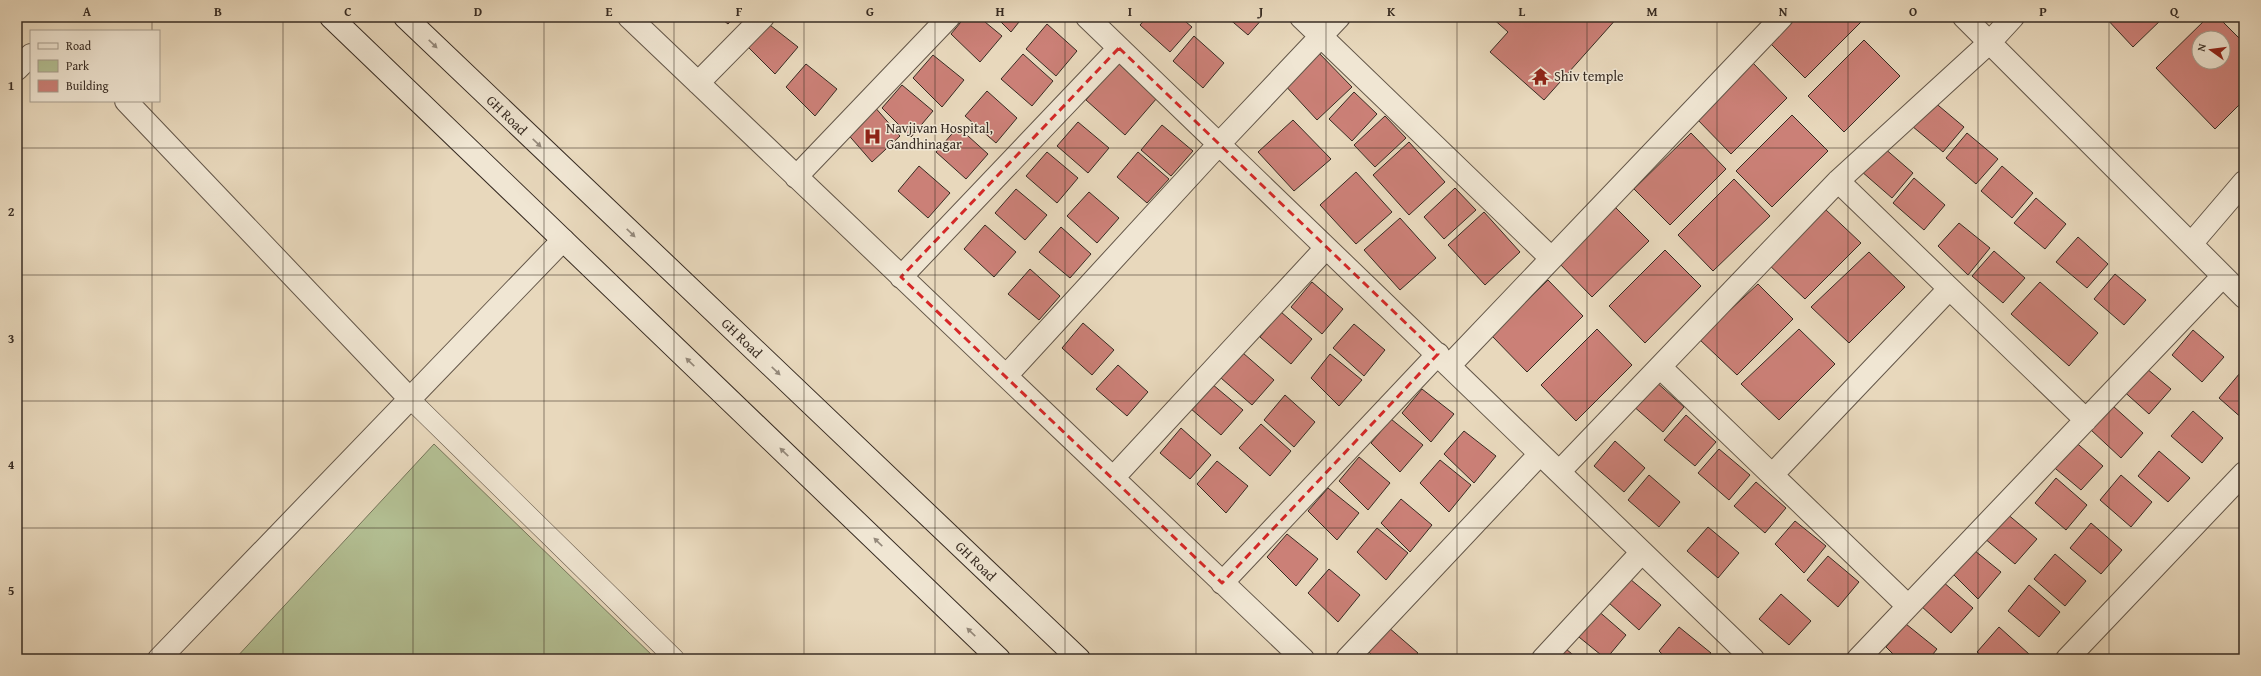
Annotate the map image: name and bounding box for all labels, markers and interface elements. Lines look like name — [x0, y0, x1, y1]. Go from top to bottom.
text: A — [83, 2, 92, 21]
text: B — [214, 2, 222, 21]
text: C — [344, 2, 352, 21]
text: D — [474, 2, 482, 21]
text: E — [606, 2, 613, 21]
text: F — [736, 2, 743, 21]
text: G — [866, 2, 874, 21]
text: H — [995, 2, 1005, 21]
text: I — [1128, 2, 1132, 21]
text: J — [1257, 2, 1264, 21]
text: K — [1387, 2, 1396, 21]
text: L — [1519, 2, 1526, 21]
text: M — [1646, 2, 1658, 21]
text: N — [1779, 2, 1788, 21]
text: O — [1909, 2, 1917, 21]
text: P — [2039, 2, 2047, 21]
text: Q — [2170, 2, 2180, 21]
legend — [30, 30, 160, 102]
north arrow — [2191, 30, 2231, 70]
text: Road — [66, 37, 92, 54]
one-way arrow — [428, 39, 438, 49]
text: N — [2193, 41, 2210, 53]
text: Park — [66, 57, 90, 74]
temple icon: Shiv temple — [1531, 66, 1551, 86]
place label: Shiv temple — [1554, 66, 1624, 86]
text: 1 — [8, 76, 14, 95]
text: Building — [66, 77, 109, 94]
street label: GH Road — [482, 90, 532, 140]
place label: Navjivan Hospital, Gandhinagar — [886, 118, 993, 154]
hospital icon: Navjivan Hospital, Gandhinagar — [863, 126, 883, 146]
one-way arrow — [532, 138, 542, 148]
text: 2 — [8, 202, 15, 221]
one-way arrow — [626, 228, 636, 238]
street label: GH Road — [717, 313, 767, 363]
text: 3 — [8, 329, 14, 348]
one-way arrow — [685, 357, 695, 367]
one-way arrow — [771, 366, 781, 376]
one-way arrow — [779, 447, 789, 457]
text: 4 — [8, 455, 15, 474]
street label: GH Road — [951, 536, 1001, 586]
one-way arrow — [873, 537, 883, 547]
text: 5 — [8, 581, 15, 600]
one-way arrow — [966, 627, 976, 637]

